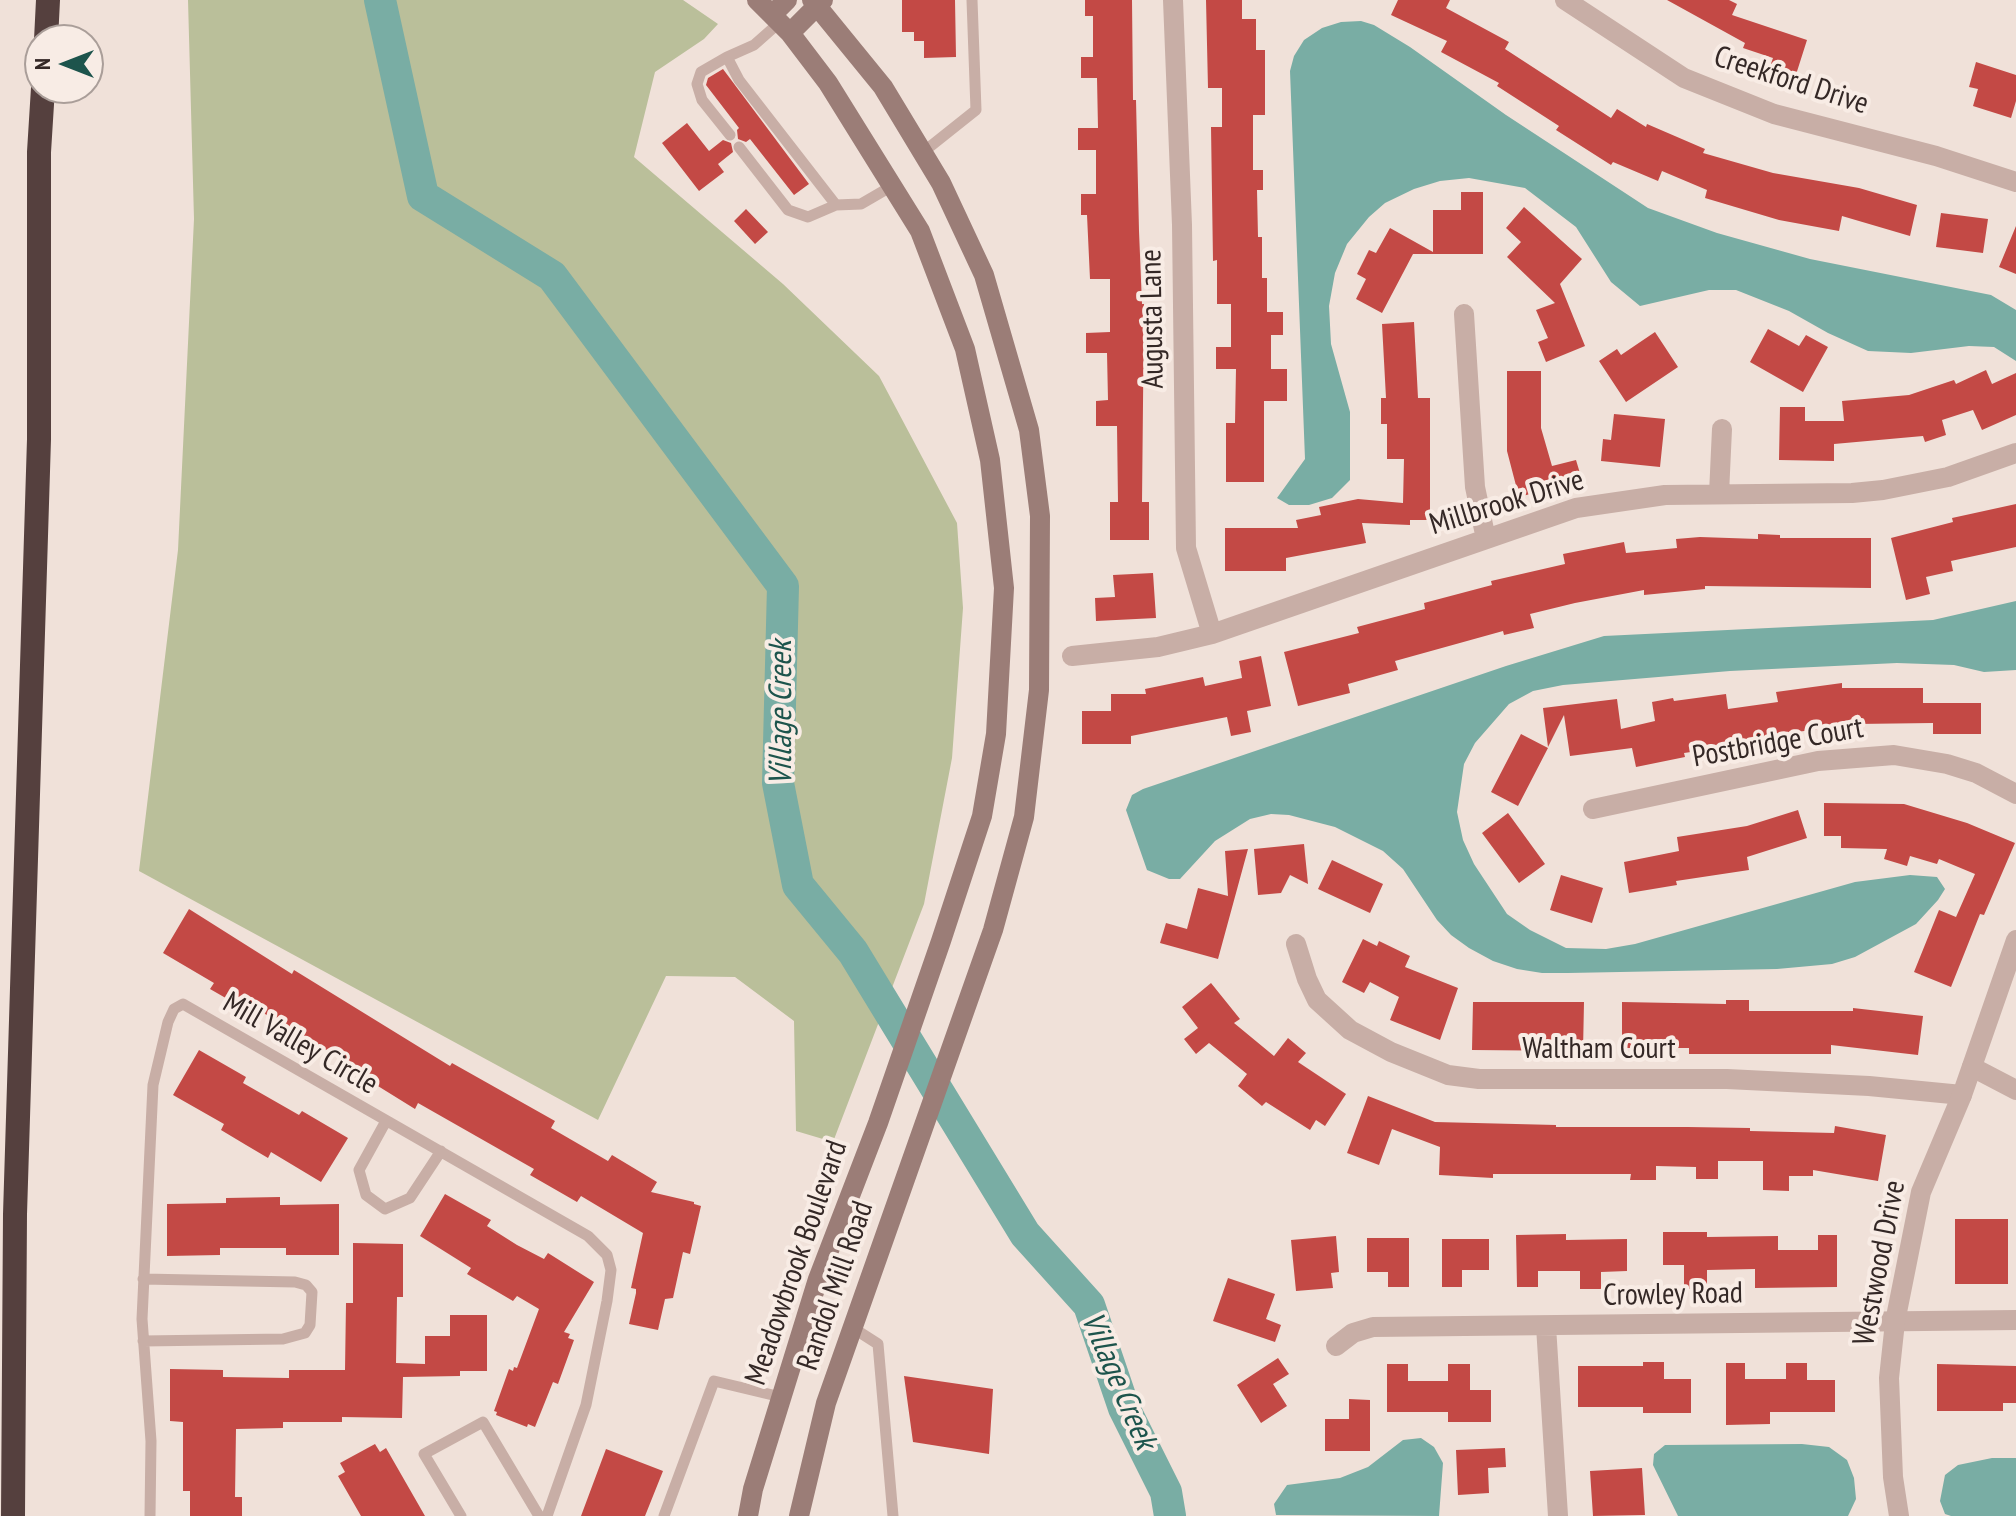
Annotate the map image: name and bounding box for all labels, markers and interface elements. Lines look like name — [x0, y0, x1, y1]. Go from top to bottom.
north arrow — [24, 24, 104, 104]
street label: Creekford Drive — [1709, 39, 1873, 123]
text: N — [28, 58, 56, 70]
street label: Augusta Lane — [1134, 249, 1172, 389]
street label: Millbrook Drive — [1426, 463, 1588, 543]
water label: Village Creek — [763, 641, 801, 785]
street label: Postbridge Court — [1690, 710, 1866, 776]
street label: Mill Valley Circle — [216, 985, 384, 1103]
street label: Waltham Court — [1522, 1031, 1676, 1067]
street label: Meadowbrook Boulevard — [738, 1136, 856, 1390]
street label: Westwood Drive — [1846, 1178, 1914, 1348]
street label: Randol Mill Road — [790, 1197, 882, 1375]
street label: Crowley Road — [1603, 1276, 1743, 1314]
water label: Village Creek — [1072, 1307, 1164, 1455]

